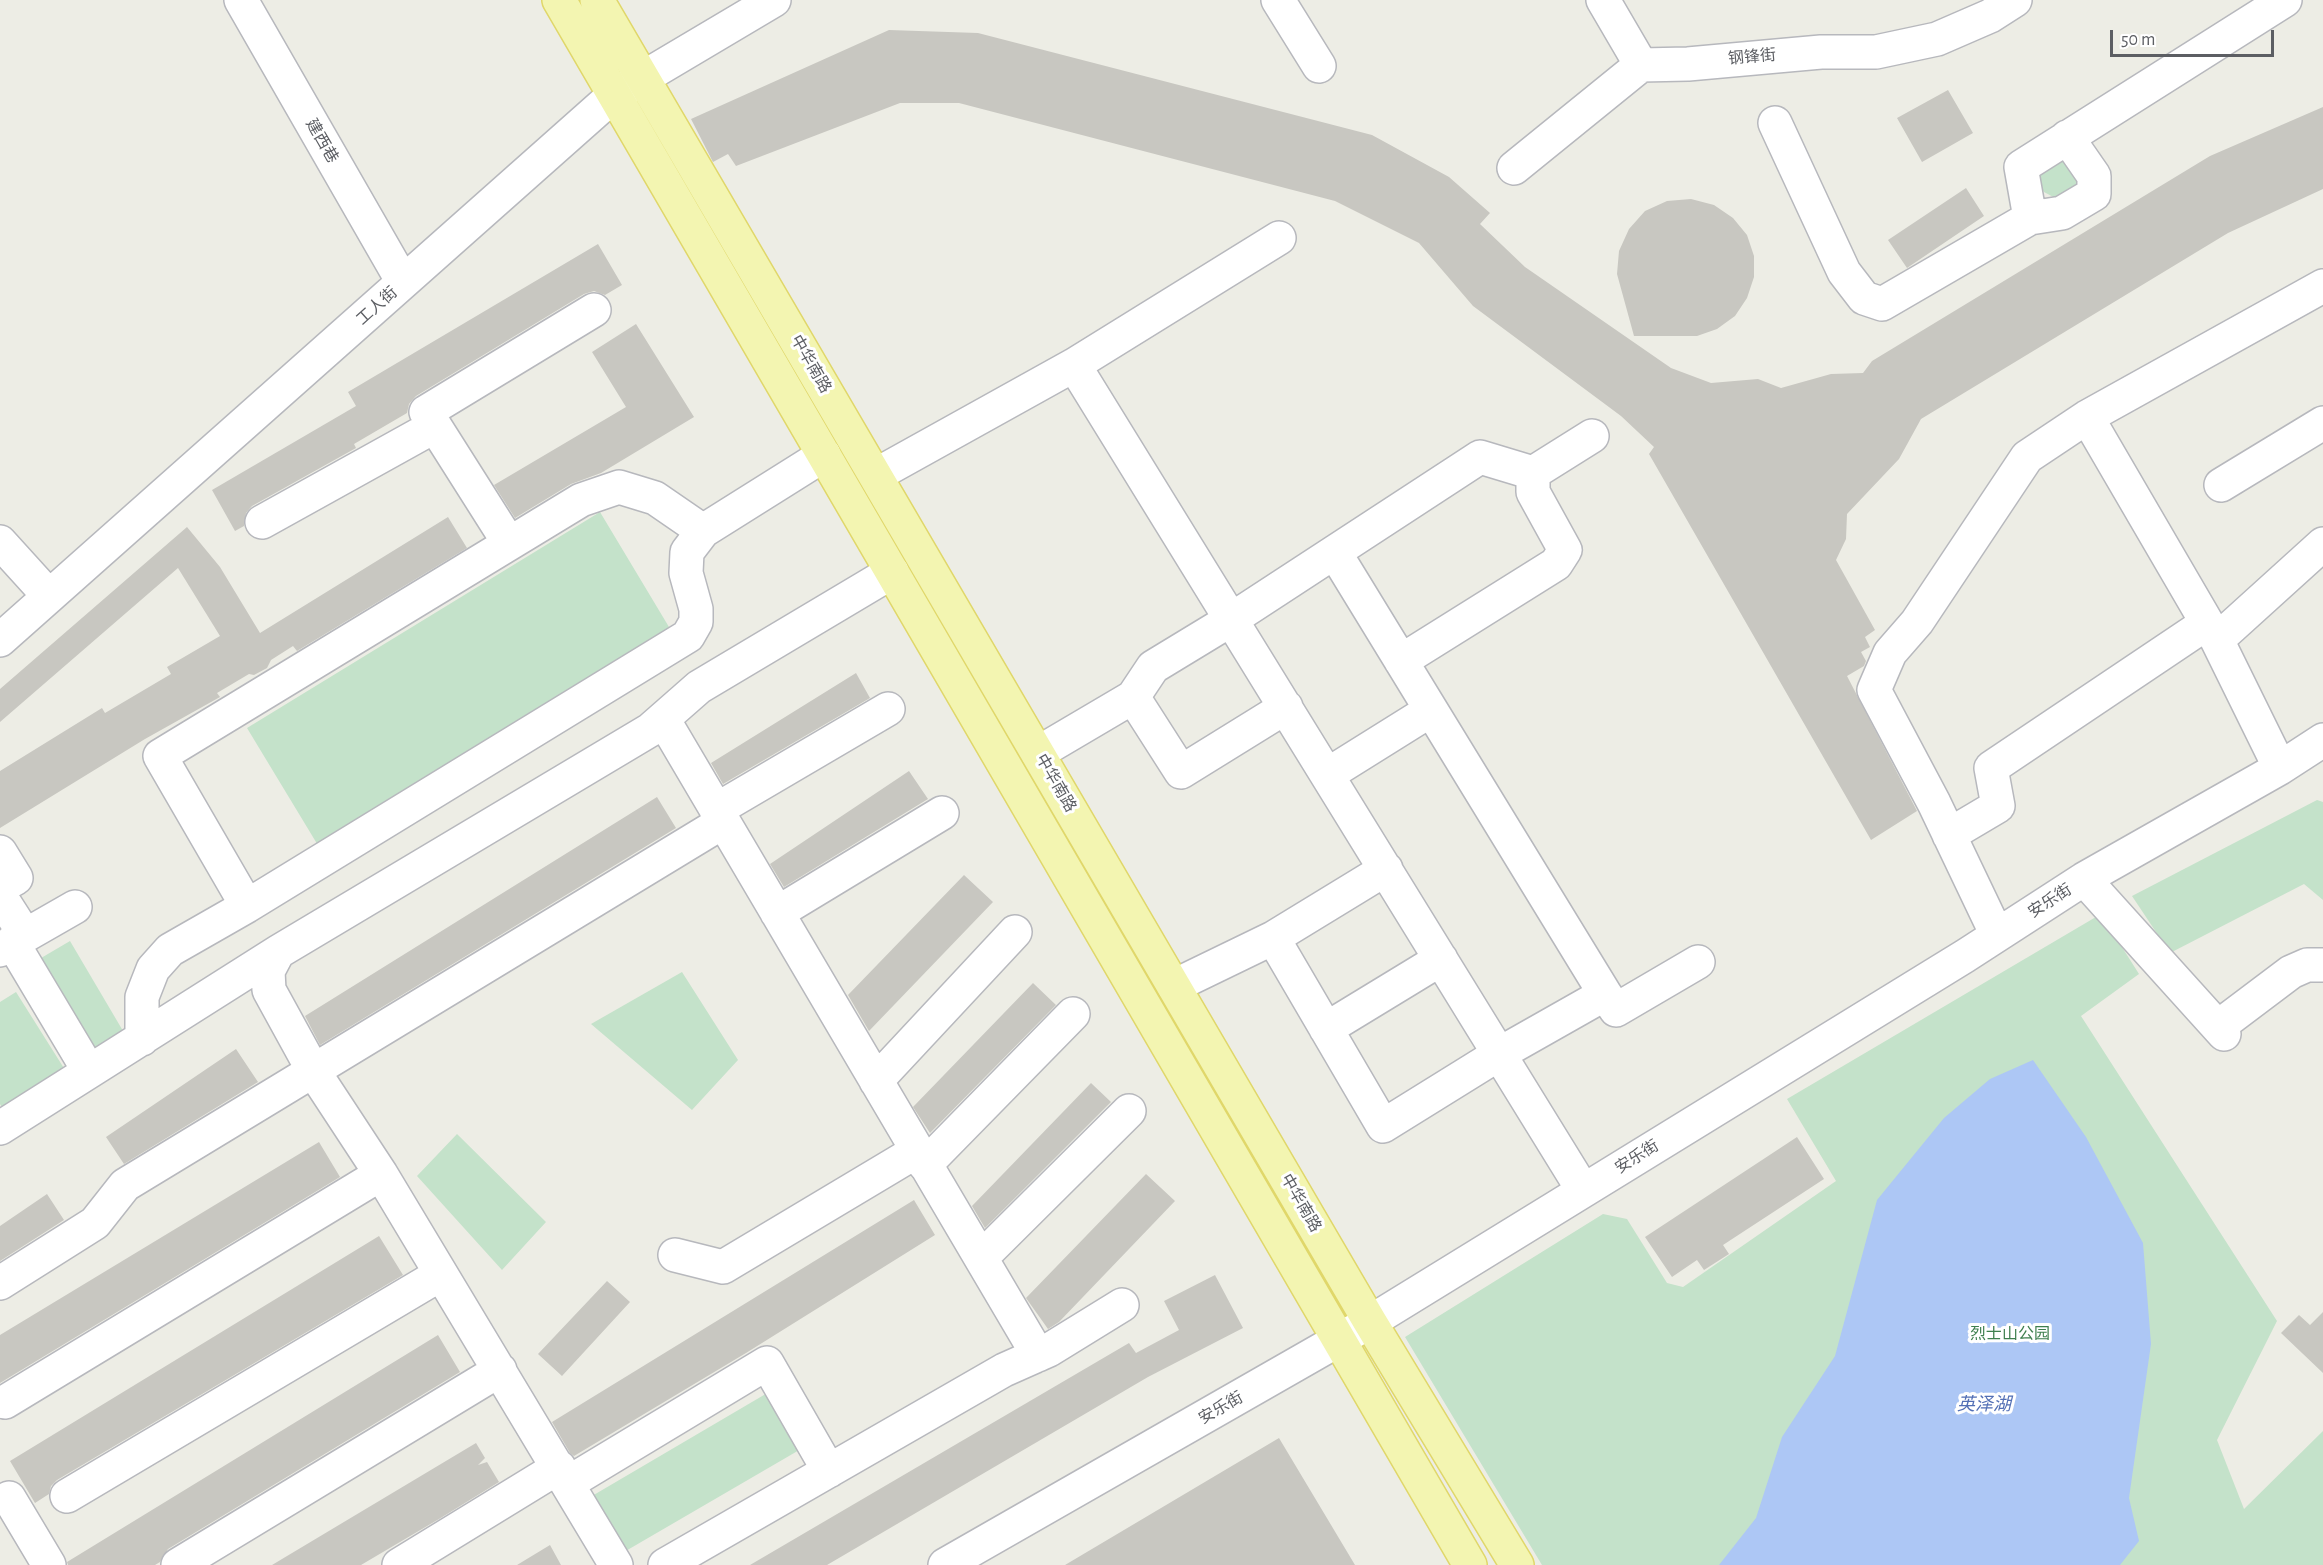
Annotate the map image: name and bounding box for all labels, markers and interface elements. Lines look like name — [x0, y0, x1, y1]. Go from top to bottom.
scale bar — [2113, 18, 2276, 56]
text: 50 m — [2121, 31, 2155, 49]
street label: 钢锋街 — [1727, 45, 1777, 69]
street label: 建西巷 — [302, 115, 342, 167]
street label: 工人街 — [353, 283, 401, 329]
street label: 中华南路 — [787, 331, 835, 397]
street label: 中华南路 — [1032, 750, 1080, 816]
street label: 安乐街 — [2025, 880, 2075, 922]
street label: 安乐街 — [1612, 1136, 1662, 1178]
street label: 中华南路 — [1277, 1170, 1325, 1236]
park label: 烈士山公园 — [1970, 1324, 2050, 1344]
street label: 安乐街 — [1195, 1388, 1247, 1428]
water label: 英泽湖 — [1957, 1394, 2011, 1416]

